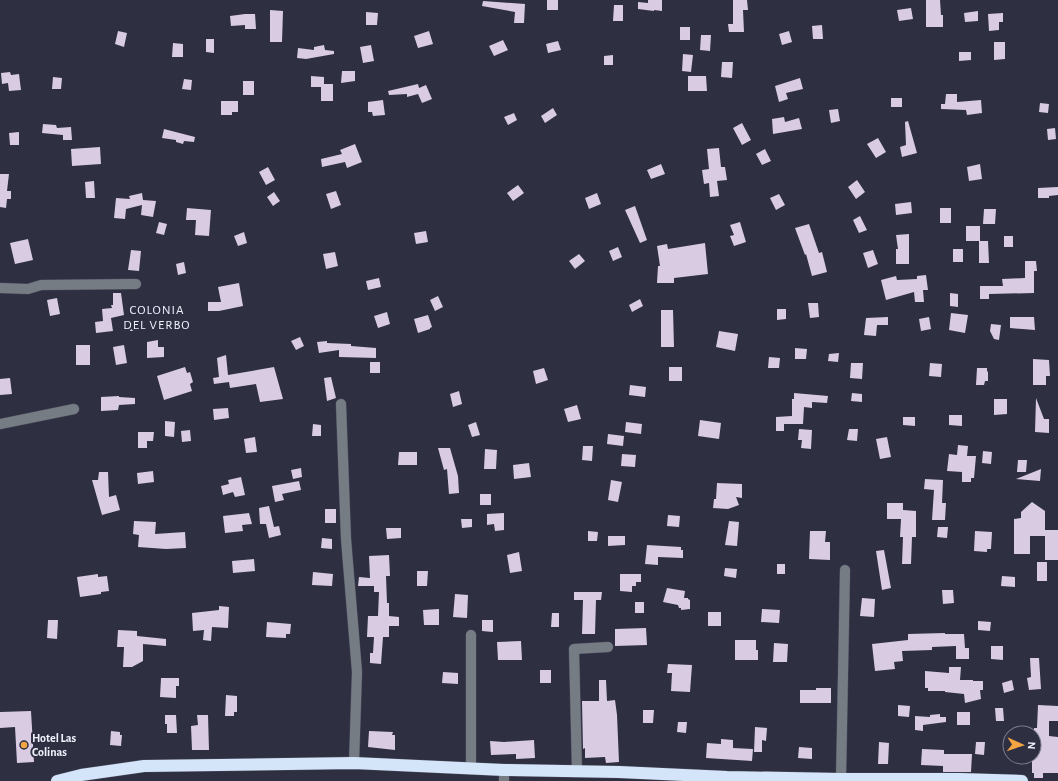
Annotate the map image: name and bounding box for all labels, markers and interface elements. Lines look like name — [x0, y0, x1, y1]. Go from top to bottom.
district label: COLONIA DEL VERBO — [123, 304, 191, 332]
north arrow — [1002, 725, 1042, 765]
place label: Hotel Las Colinas — [32, 732, 77, 758]
marker: Hotel Las Colinas — [19, 740, 29, 750]
text: N — [1026, 741, 1037, 750]

